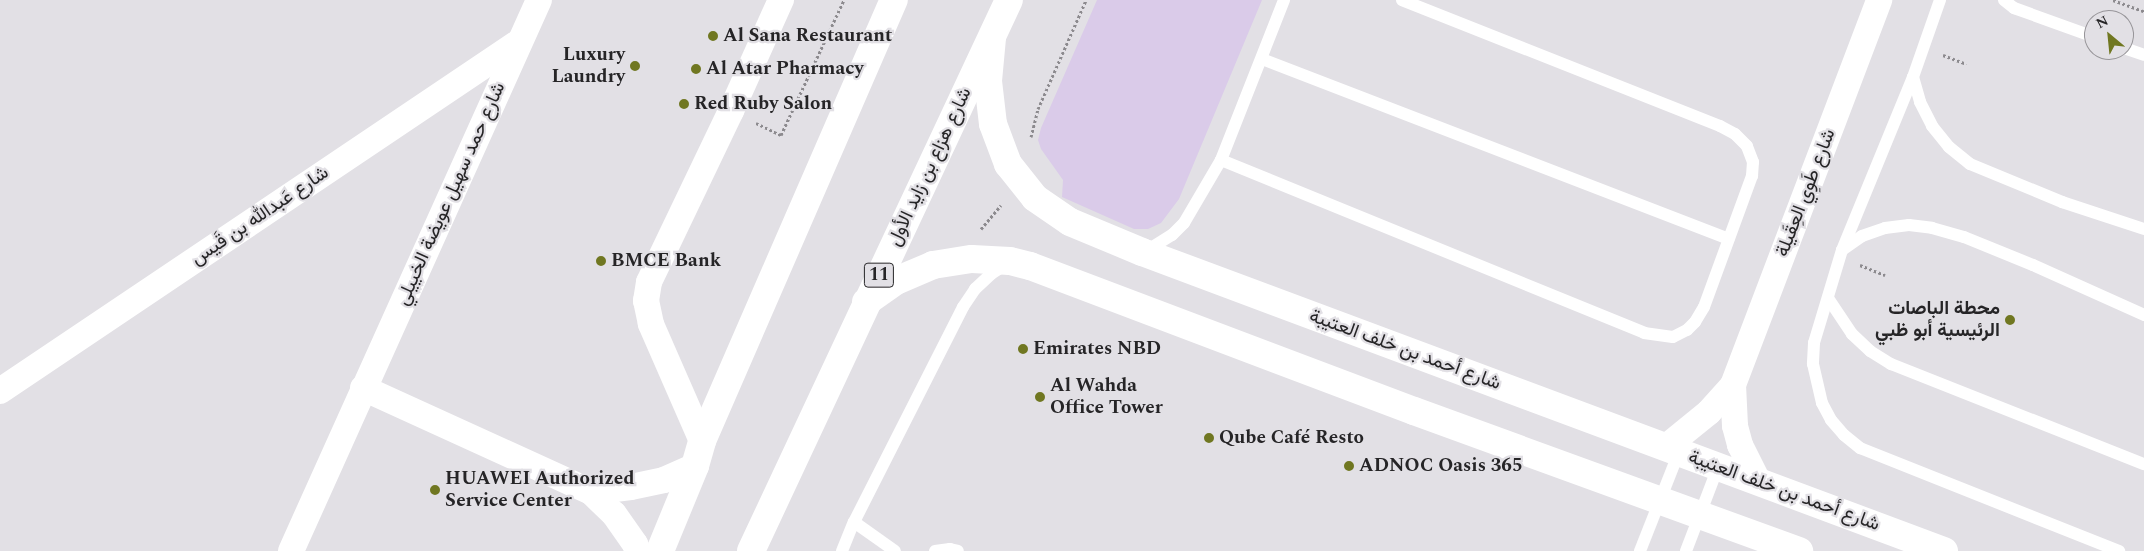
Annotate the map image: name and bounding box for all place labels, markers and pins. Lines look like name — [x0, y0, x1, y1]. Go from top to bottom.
place label: Al Sana Restaurant — [723, 25, 892, 47]
marker: Al Sana Restaurant — [707, 30, 719, 42]
place label: Luxury Laundry — [552, 44, 625, 88]
place label: Al Atar Pharmacy — [706, 58, 864, 80]
marker: Luxury Laundry — [629, 60, 641, 72]
marker: Al Atar Pharmacy — [690, 63, 702, 75]
place label: Red Ruby Salon — [694, 93, 832, 115]
marker: Red Ruby Salon — [678, 98, 690, 110]
place label: BMCE Bank — [611, 250, 721, 272]
marker: BMCE Bank — [595, 255, 607, 267]
place label: محطة الباصات الرئيسية أبو ظبي — [1875, 298, 2000, 342]
marker: محطة الباصات الرئيسية أبو ظبي — [2004, 314, 2016, 326]
place label: Emirates NBD — [1033, 338, 1161, 360]
marker: Emirates NBD — [1017, 343, 1029, 355]
place label: Al Wahda Office Tower — [1050, 375, 1163, 419]
marker: Al Wahda Office Tower — [1034, 391, 1046, 403]
place label: Qube Café Resto — [1219, 427, 1364, 449]
marker: Qube Café Resto — [1203, 432, 1215, 444]
place label: ADNOC Oasis 365 — [1359, 455, 1523, 477]
marker: ADNOC Oasis 365 — [1343, 460, 1355, 472]
place label: HUAWEI Authorized Service Center — [445, 468, 634, 512]
marker: HUAWEI Authorized Service Center — [429, 484, 441, 496]

